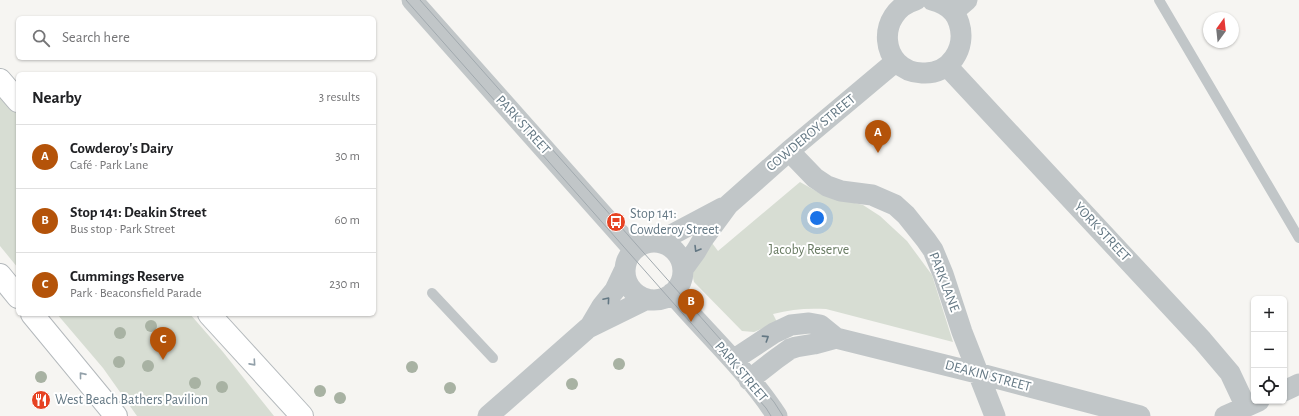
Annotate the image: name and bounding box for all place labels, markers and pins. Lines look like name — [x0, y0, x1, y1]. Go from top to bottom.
pin: A — [865, 120, 891, 153]
place label: Stop 141: Cowderoy Street — [630, 207, 720, 237]
bus stop icon: Stop 141: Cowderoy Street — [605, 211, 627, 233]
pin: B — [678, 289, 704, 322]
pin: C — [150, 327, 176, 360]
restaurant icon: West Beach Bathers Pavilion — [30, 389, 52, 411]
place label: West Beach Bathers Pavilion — [55, 393, 208, 407]

